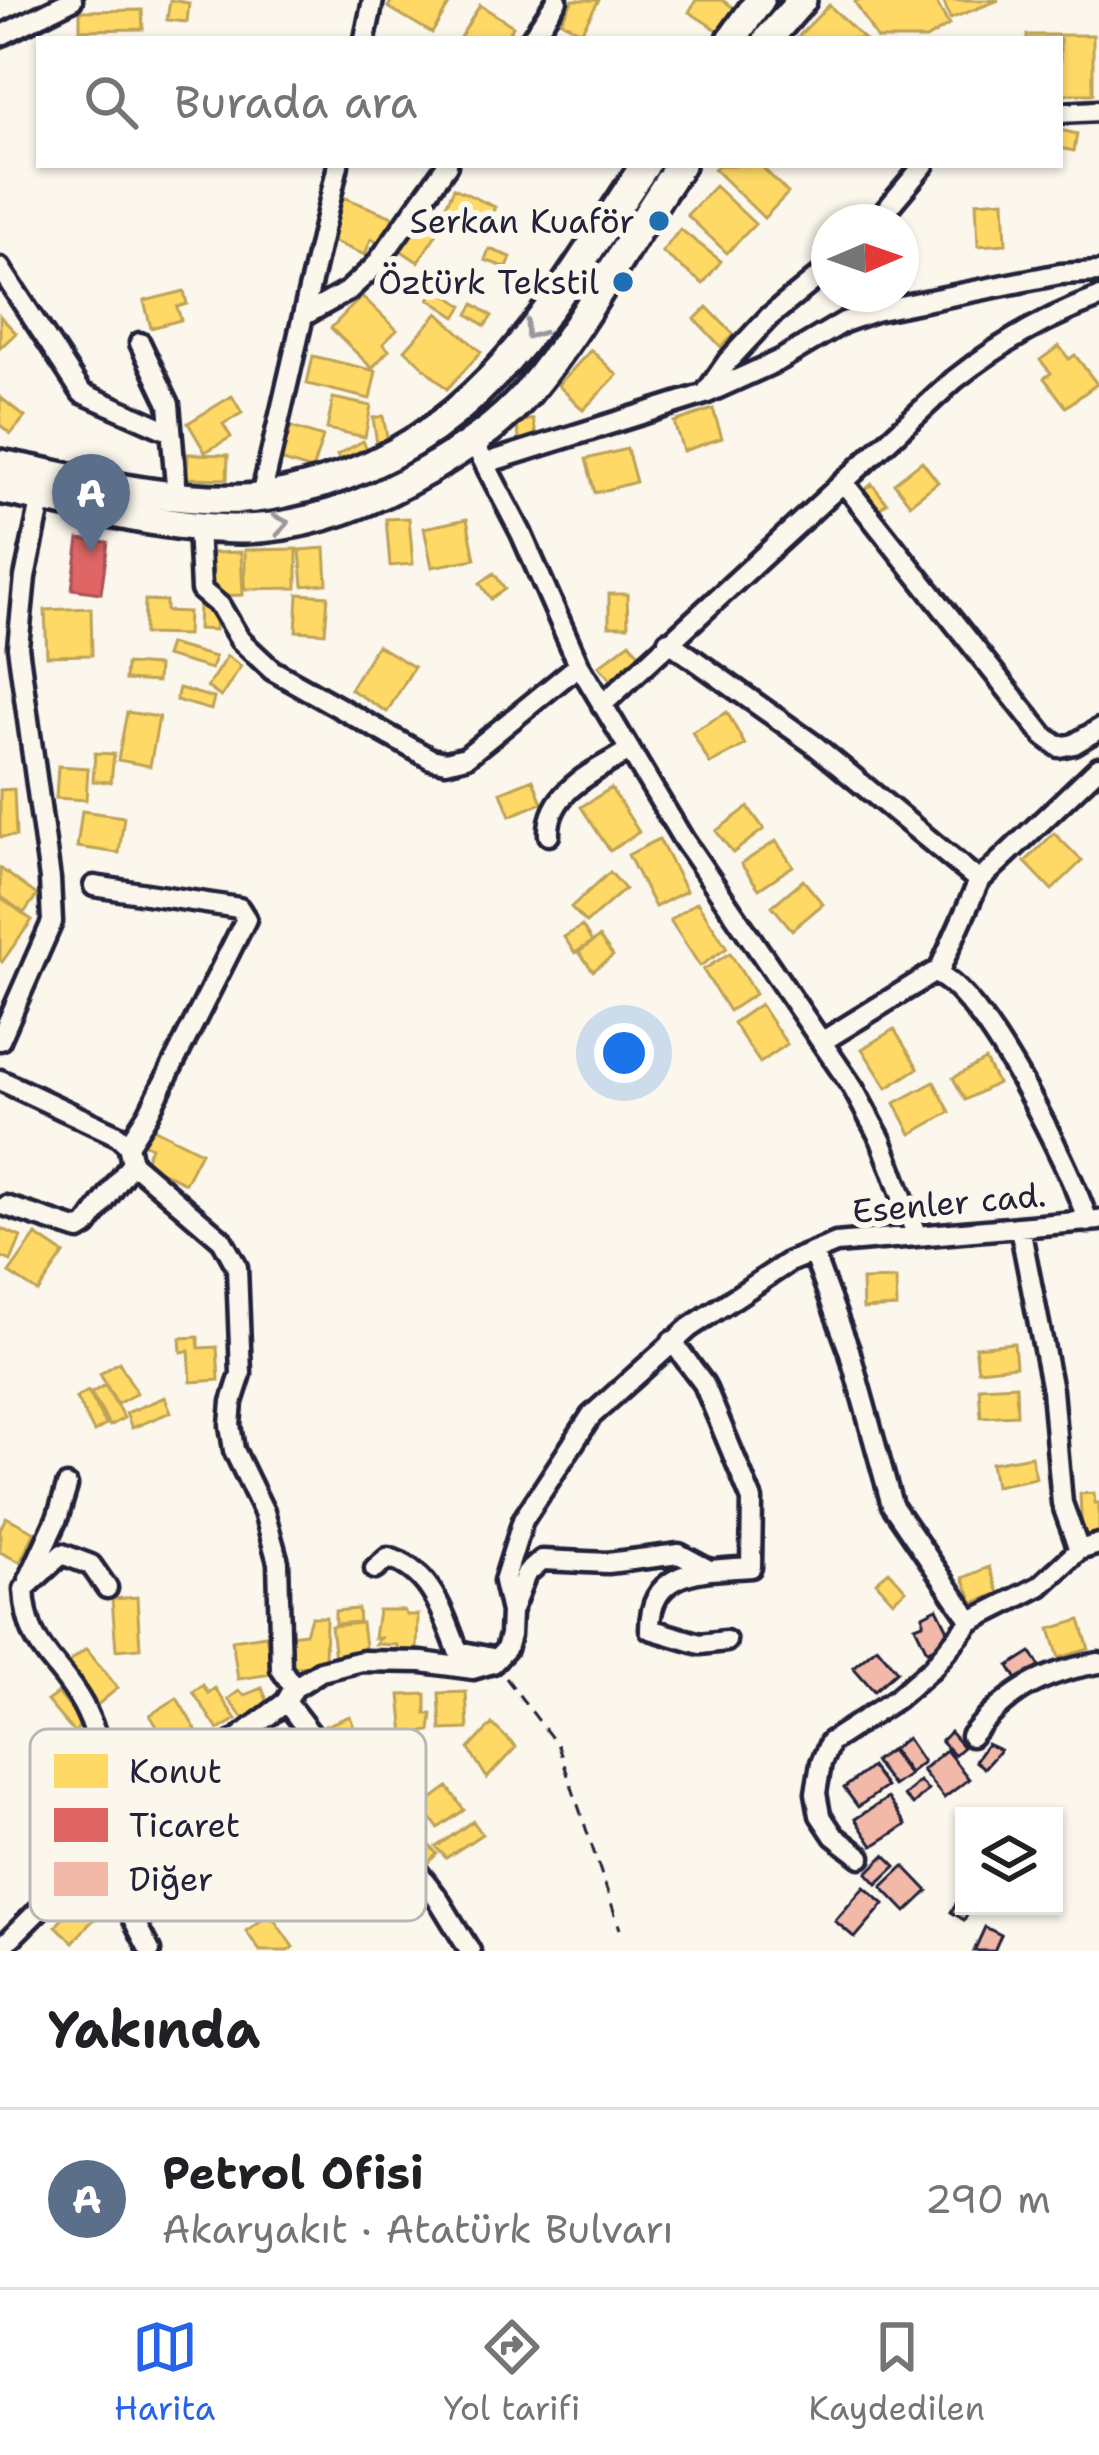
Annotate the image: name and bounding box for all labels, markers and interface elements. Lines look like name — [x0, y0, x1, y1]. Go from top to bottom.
search box — [36, 36, 1063, 168]
icon: search — [78, 69, 144, 135]
text: Burada ara — [174, 72, 417, 132]
place label: Serkan Kuaför — [410, 199, 635, 244]
north arrow — [811, 204, 919, 312]
marker: Serkan Kuaför — [646, 208, 672, 234]
place label: Öztürk Tekstil — [378, 260, 599, 305]
marker: Öztürk Tekstil — [610, 269, 636, 295]
one-way arrow — [524, 318, 546, 340]
pin: A — [52, 454, 130, 553]
one-way arrow — [271, 512, 291, 537]
your location — [594, 1023, 654, 1083]
street label: Esenler cad. — [850, 1172, 1048, 1234]
legend — [30, 1729, 426, 1921]
text: Konut — [129, 1749, 222, 1794]
text: Ticaret — [129, 1803, 240, 1848]
map controls — [955, 1807, 1063, 1915]
button: layers — [955, 1807, 1063, 1915]
text: Diğer — [129, 1857, 213, 1902]
text: Yakında — [48, 1995, 260, 2063]
text: Petrol Ofisi — [162, 2143, 424, 2203]
text: A — [72, 2173, 102, 2225]
text: 290 m — [925, 2173, 1051, 2225]
text: Akaryakıt · Atatürk Bulvarı — [162, 2203, 673, 2255]
tab: Harita — [114, 2314, 215, 2431]
tab: Yol tarifi — [443, 2314, 580, 2431]
tab: Kaydedilen — [809, 2314, 985, 2431]

